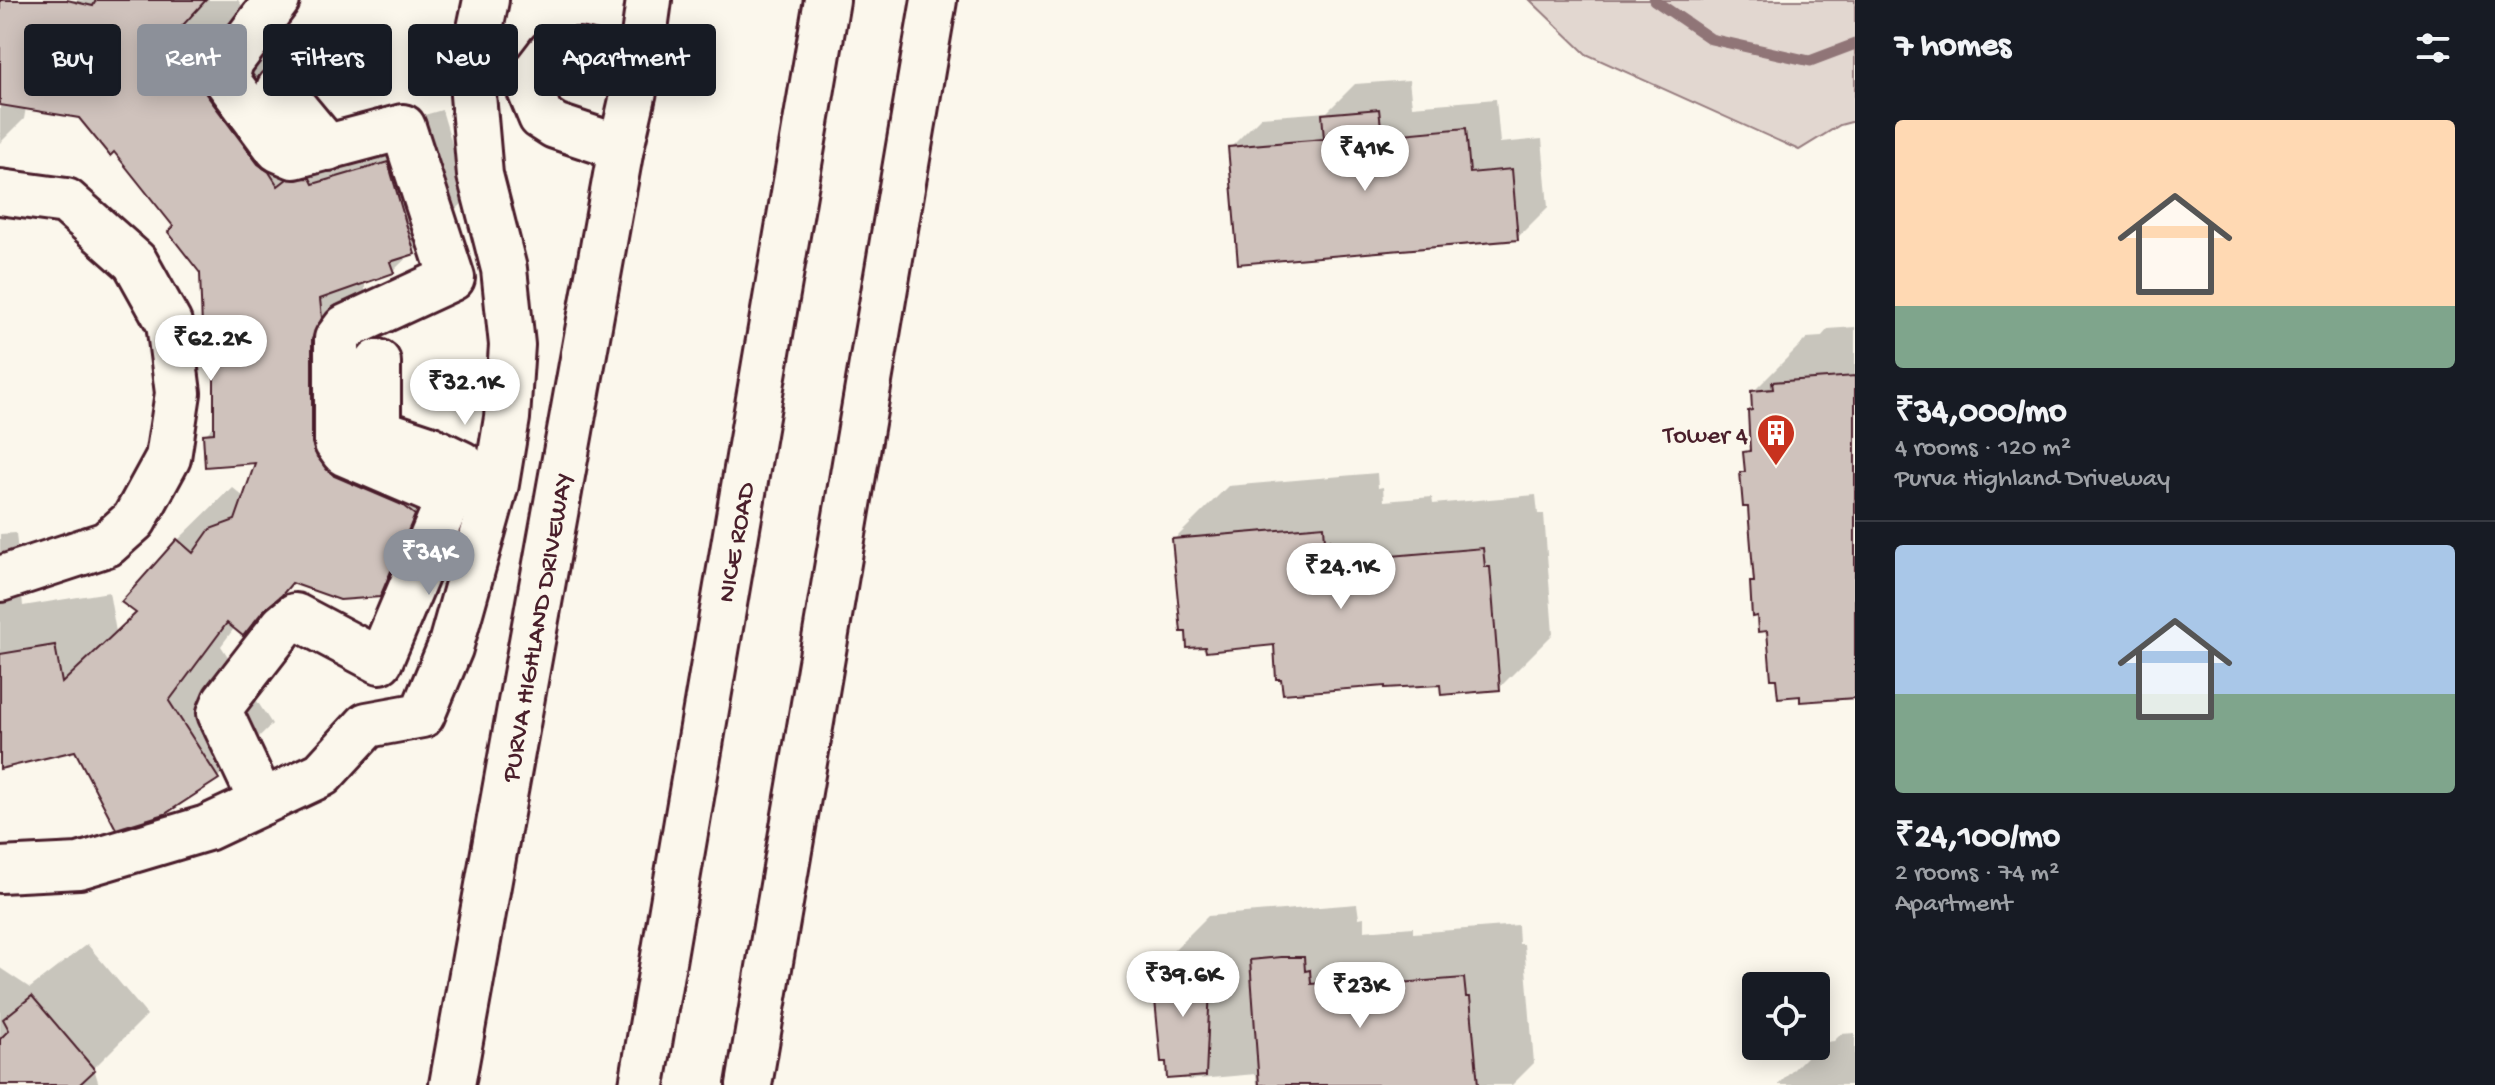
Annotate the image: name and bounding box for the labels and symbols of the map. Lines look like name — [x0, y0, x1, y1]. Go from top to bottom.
pin: ₹41K — [1318, 125, 1412, 193]
pin: ₹62.2K — [146, 315, 276, 383]
pin: ₹32.1K — [400, 359, 530, 427]
building icon: Tower 4 — [1755, 412, 1797, 467]
place label: Tower 4 — [1661, 422, 1748, 453]
street label: PURVA HIGHLAND DRIVEWAY — [497, 471, 582, 786]
street label: NICE ROAD — [713, 480, 764, 605]
pin: ₹34K — [382, 529, 476, 597]
pin: ₹24.1K — [1276, 543, 1406, 611]
pin: ₹39.6K — [1118, 951, 1248, 1019]
pin: ₹23K — [1313, 962, 1407, 1030]

